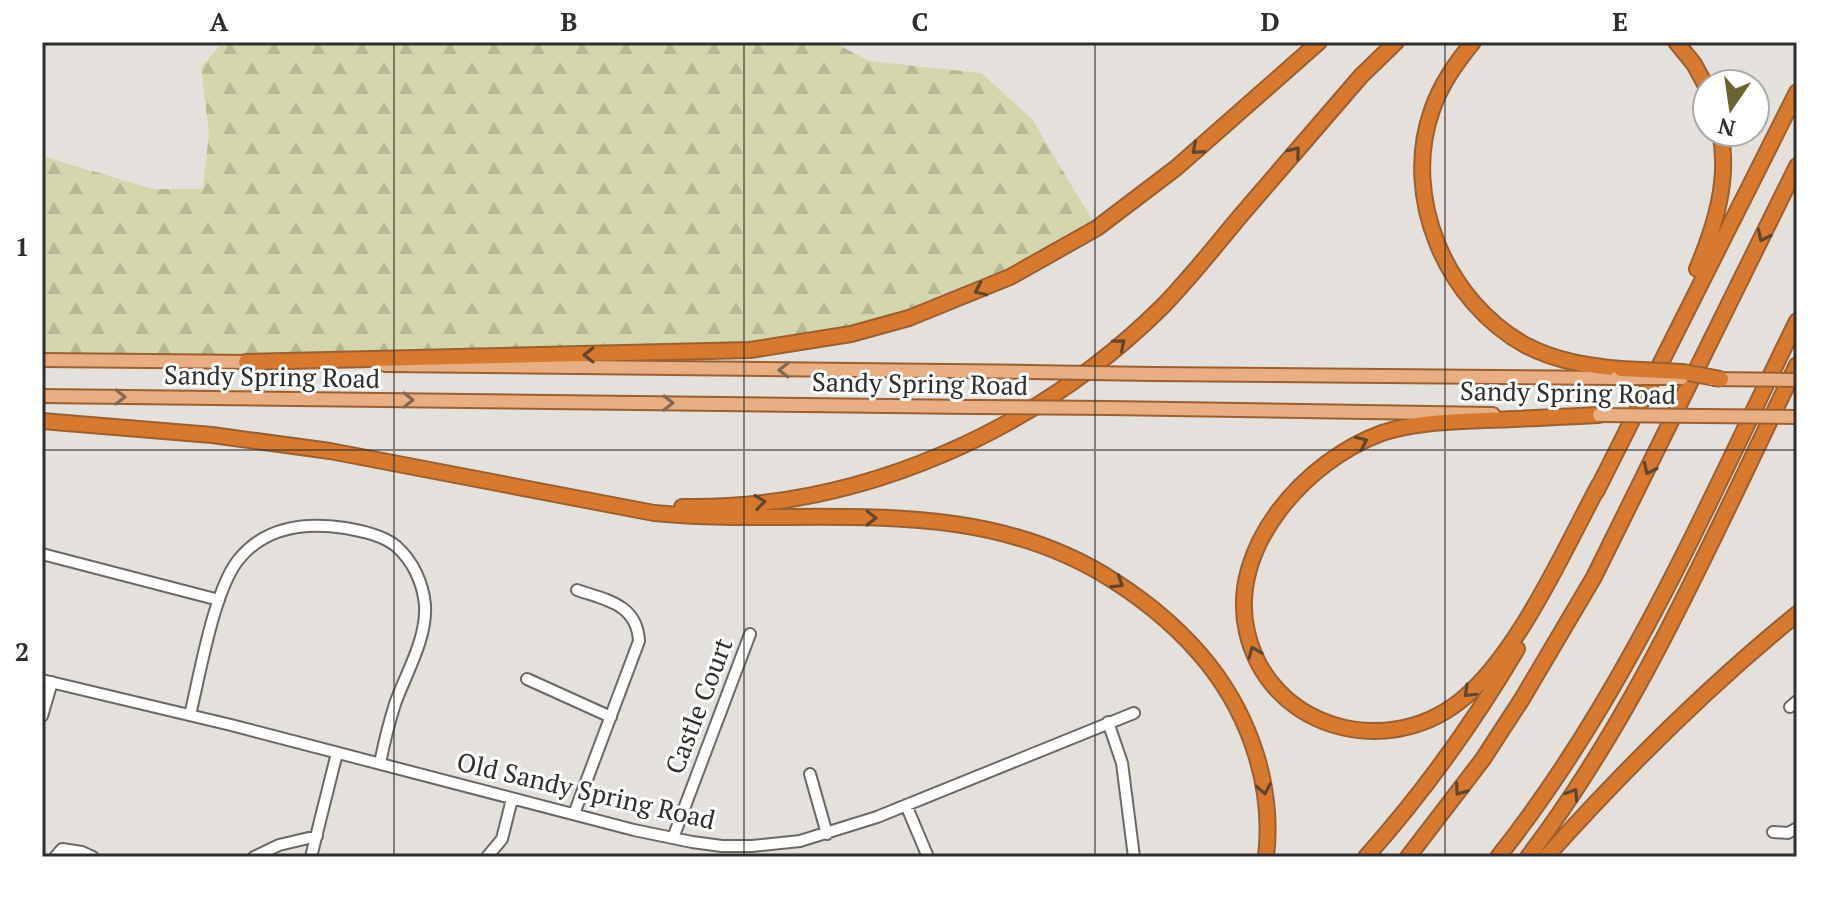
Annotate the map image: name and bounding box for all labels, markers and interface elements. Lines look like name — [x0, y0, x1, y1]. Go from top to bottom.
text: A — [210, 4, 229, 38]
text: B — [561, 4, 577, 38]
text: C — [912, 4, 928, 38]
text: D — [1260, 4, 1280, 38]
text: E — [1612, 4, 1628, 38]
north arrow — [1691, 68, 1771, 148]
text: N — [1715, 112, 1738, 144]
one-way arrow — [1192, 139, 1207, 154]
one-way arrow — [1285, 147, 1300, 161]
one-way arrow — [1757, 227, 1773, 242]
text: 1 — [15, 229, 29, 263]
one-way arrow — [974, 280, 988, 296]
one-way arrow — [1111, 339, 1126, 354]
one-way arrow — [582, 346, 595, 364]
street label: Sandy Spring Road — [164, 357, 380, 395]
one-way arrow — [777, 361, 790, 379]
street label: Sandy Spring Road — [812, 364, 1028, 402]
street label: Sandy Spring Road — [1460, 373, 1676, 411]
one-way arrow — [114, 388, 127, 406]
one-way arrow — [402, 392, 415, 409]
one-way arrow — [662, 394, 675, 412]
one-way arrow — [1354, 436, 1368, 452]
one-way arrow — [1643, 461, 1659, 476]
one-way arrow — [754, 494, 767, 511]
one-way arrow — [865, 509, 878, 527]
one-way arrow — [1109, 574, 1124, 589]
street label: Castle Court — [657, 632, 740, 779]
text: 2 — [15, 634, 29, 668]
one-way arrow — [1248, 646, 1264, 660]
one-way arrow — [1464, 683, 1478, 698]
street label: Old Sandy Spring Road — [454, 744, 719, 836]
one-way arrow — [1456, 781, 1470, 795]
one-way arrow — [1254, 782, 1271, 796]
one-way arrow — [1563, 788, 1578, 802]

